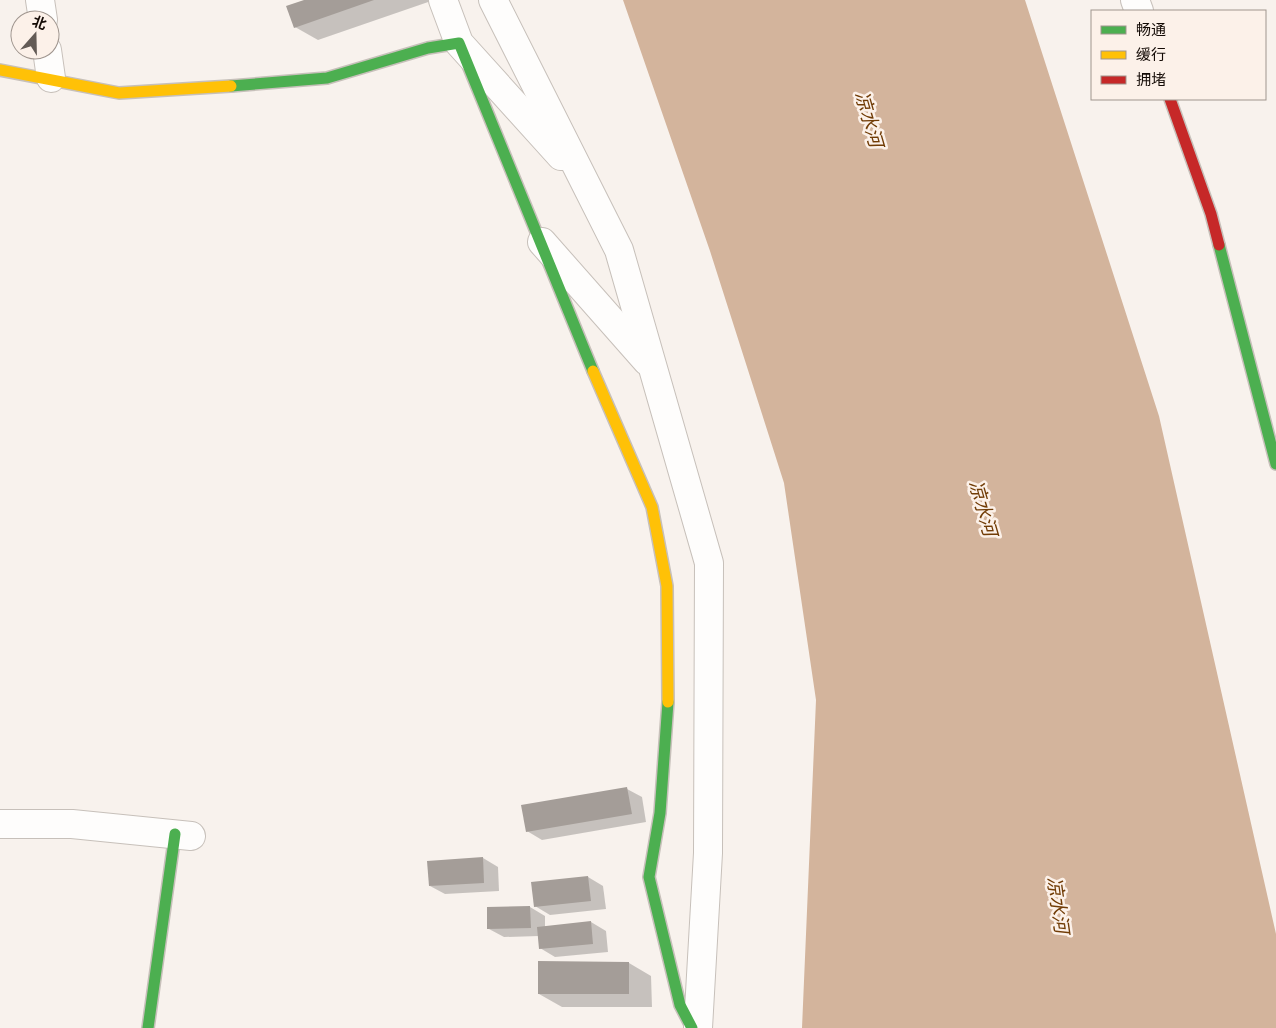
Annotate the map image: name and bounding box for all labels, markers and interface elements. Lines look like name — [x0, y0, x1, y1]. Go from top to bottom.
north arrow — [10, 10, 60, 60]
legend — [1091, 10, 1266, 100]
text: 北 — [30, 13, 49, 33]
text: 畅通 — [1136, 22, 1166, 38]
text: 缓行 — [1136, 47, 1166, 63]
text: 拥堵 — [1136, 72, 1166, 88]
water label: 凉水河 — [851, 89, 888, 153]
water label: 凉水河 — [965, 478, 1002, 542]
water label: 凉水河 — [1044, 875, 1073, 939]

